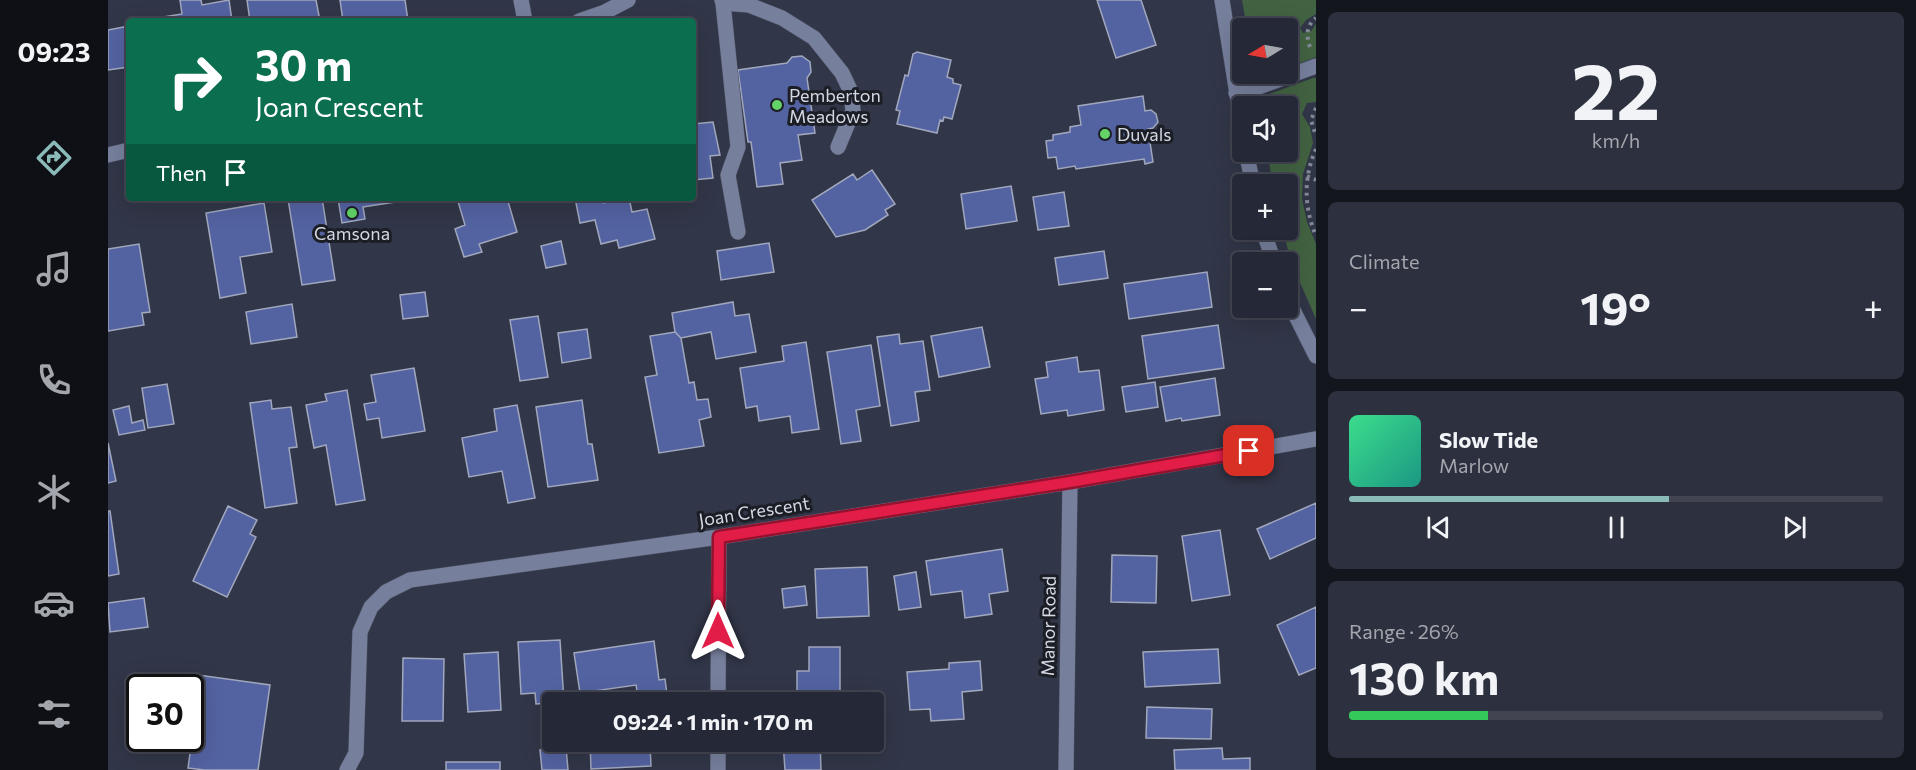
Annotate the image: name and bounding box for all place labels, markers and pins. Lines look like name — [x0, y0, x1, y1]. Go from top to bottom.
place label: Pemberton Meadows — [789, 84, 881, 127]
marker: Pemberton Meadows — [770, 98, 784, 112]
place label: Duvals — [1117, 123, 1172, 145]
marker: Duvals — [1098, 127, 1112, 141]
marker: Camsona — [345, 206, 359, 220]
place label: Camsona — [314, 222, 390, 244]
pin — [1223, 425, 1274, 476]

